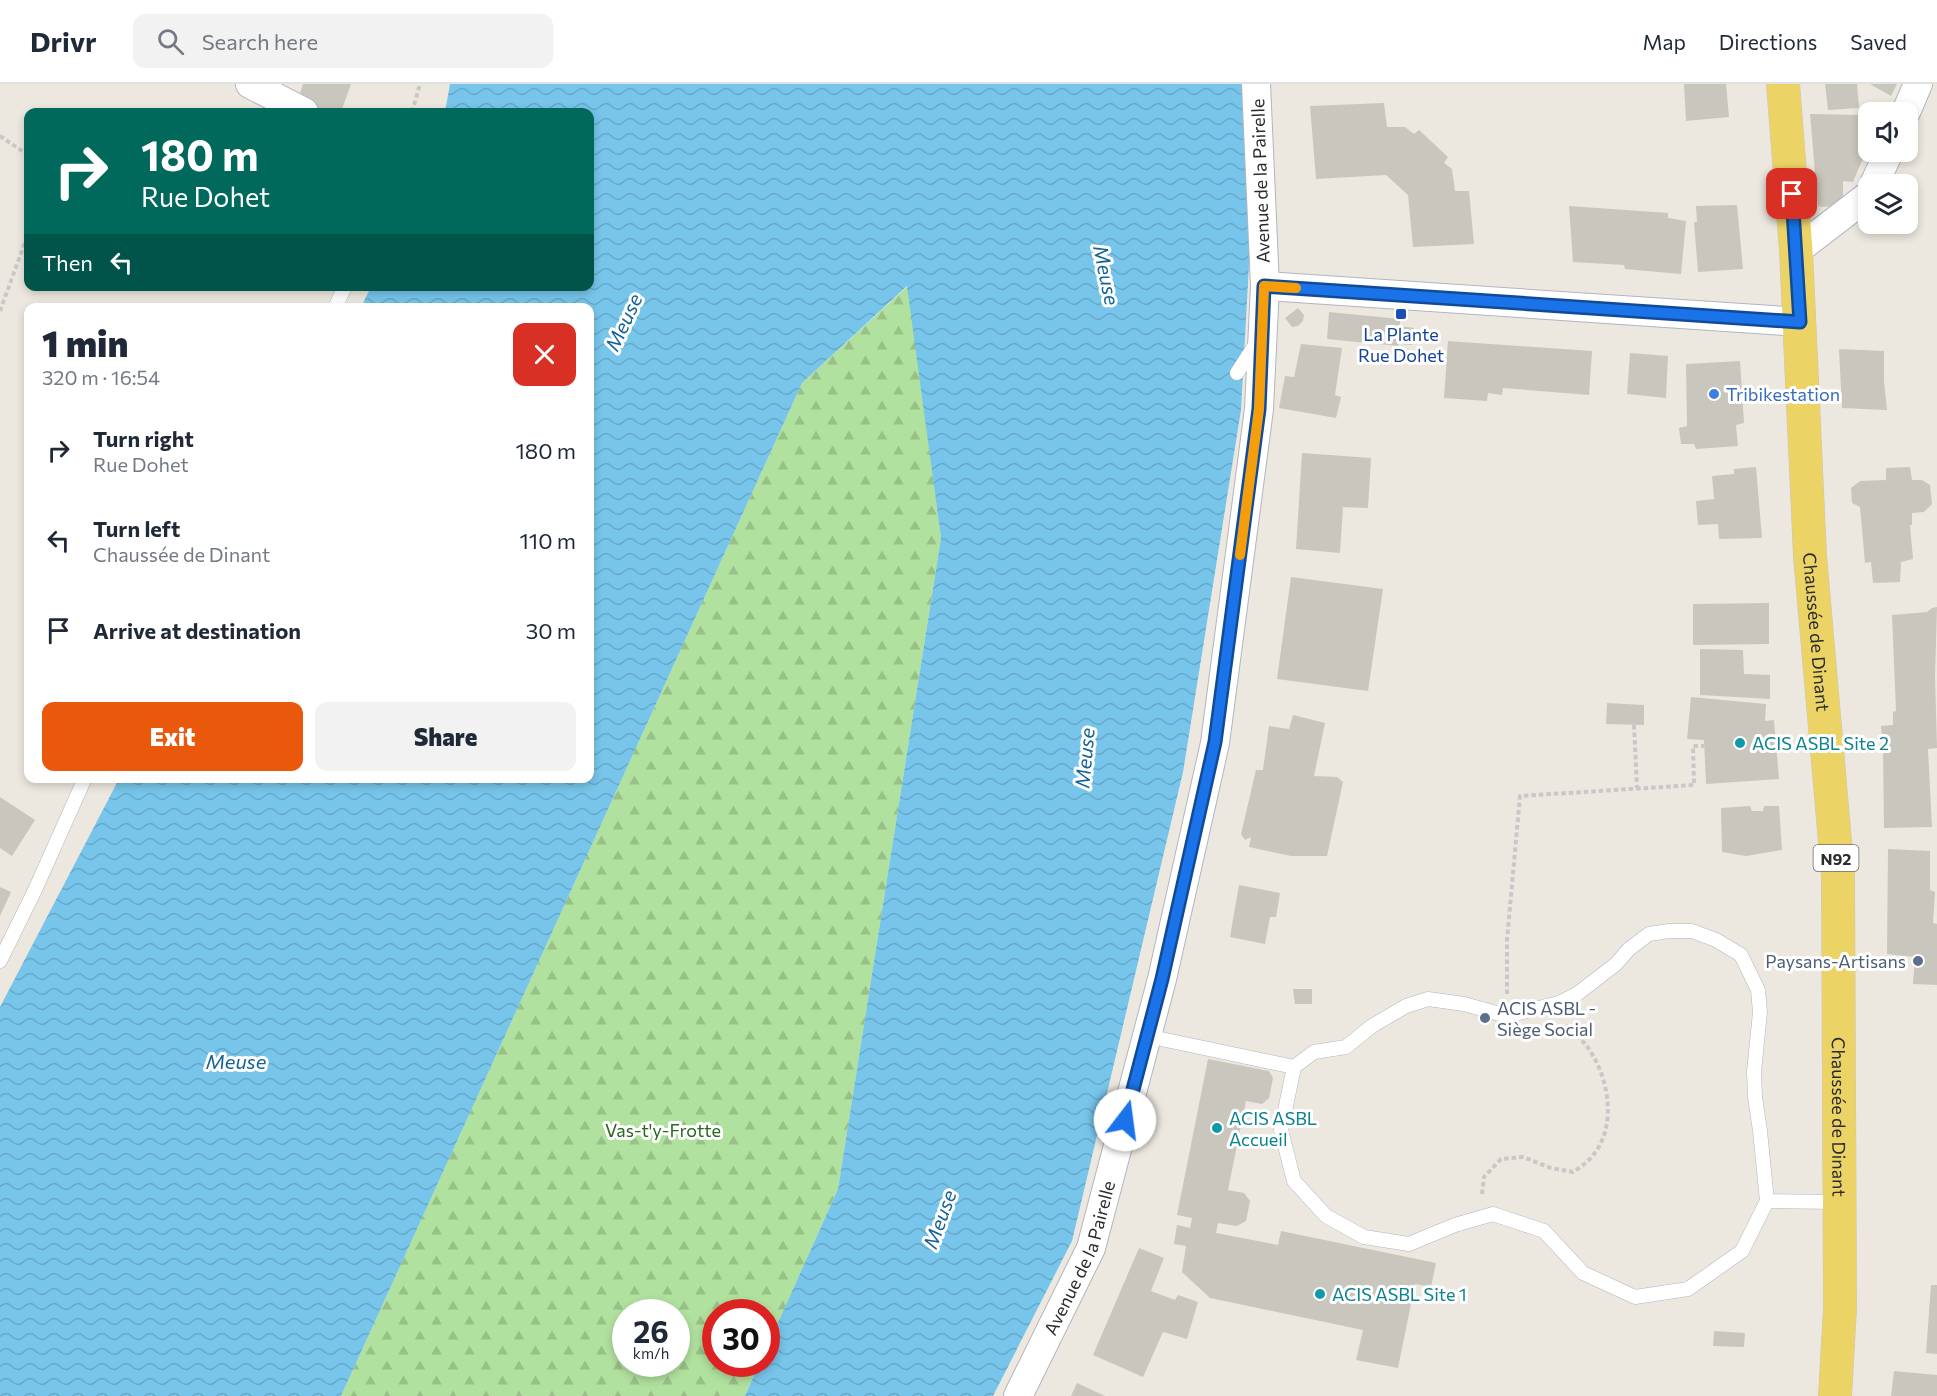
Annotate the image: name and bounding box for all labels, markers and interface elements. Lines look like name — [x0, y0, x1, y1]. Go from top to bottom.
search box — [133, 14, 553, 68]
text: Drivr — [30, 24, 97, 58]
icon: search — [154, 25, 187, 58]
text: Search here — [202, 28, 318, 55]
text: Map — [1643, 29, 1686, 54]
text: Directions — [1719, 29, 1817, 54]
text: Saved — [1850, 29, 1907, 54]
street label: Avenue de la Pairelle — [1246, 98, 1274, 264]
map controls — [1858, 102, 1918, 234]
button: sound — [1858, 102, 1918, 162]
text: 180 m — [141, 128, 259, 180]
icon: right — [42, 132, 120, 210]
pin — [1766, 168, 1817, 219]
button: layers — [1858, 174, 1918, 234]
icon: arrive — [1775, 177, 1808, 210]
text: Rue Dohet — [141, 180, 270, 213]
water label: Meuse — [1089, 243, 1125, 308]
icon: left — [105, 246, 138, 279]
text: Then — [42, 249, 93, 276]
water label: Meuse — [599, 289, 647, 354]
marker: La Plante Rue Dohet — [1394, 307, 1408, 321]
text: 1 min — [42, 320, 128, 364]
button: close — [513, 323, 576, 386]
place label: La Plante Rue Dohet — [1358, 323, 1444, 366]
text: 320 m · 16:54 — [42, 365, 160, 389]
place label: Tribikestation — [1726, 383, 1840, 405]
marker: Tribikestation — [1707, 387, 1721, 401]
text: Turn right — [93, 425, 194, 452]
icon: right — [42, 434, 75, 467]
text: 180 m — [515, 437, 576, 464]
text: Rue Dohet — [93, 452, 189, 476]
text: Turn left — [93, 515, 180, 542]
icon: left — [42, 524, 75, 557]
text: 110 m — [519, 527, 576, 554]
text: Chaussée de Dinant — [93, 542, 270, 566]
street label: Chaussée de Dinant — [1799, 551, 1835, 712]
icon: arrive — [42, 614, 75, 647]
text: Arrive at destination — [93, 617, 301, 644]
text: 30 m — [526, 617, 576, 644]
button: Exit — [42, 702, 303, 771]
button: Share — [315, 702, 576, 771]
water label: Meuse — [1069, 726, 1099, 789]
place label: ACIS ASBL Site 2 — [1752, 732, 1889, 754]
marker: ACIS ASBL Site 2 — [1733, 736, 1747, 750]
road number: N92 — [1814, 845, 1858, 871]
place label: Paysans-Artisans — [1765, 950, 1906, 972]
marker: Paysans-Artisans — [1911, 954, 1925, 968]
place label: ACIS ASBL - Siège Social — [1497, 997, 1596, 1040]
marker: ACIS ASBL - Siège Social — [1478, 1011, 1492, 1025]
street label: Chaussée de Dinant — [1828, 1037, 1850, 1197]
water label: Meuse — [206, 1049, 267, 1073]
position arrow — [1093, 1088, 1157, 1152]
place label: ACIS ASBL Accueil — [1229, 1107, 1317, 1150]
park label: Vas-t'y-Frotte — [605, 1119, 721, 1141]
marker: ACIS ASBL Accueil — [1210, 1121, 1224, 1135]
street label: Avenue de la Pairelle — [1039, 1178, 1119, 1338]
water label: Meuse — [917, 1186, 961, 1252]
place label: ACIS ASBL Site 1 — [1332, 1283, 1467, 1305]
marker: ACIS ASBL Site 1 — [1313, 1287, 1327, 1301]
speed limit sign: 30 — [702, 1299, 780, 1377]
text: 26 — [633, 1312, 669, 1349]
text: km/h — [633, 1344, 669, 1362]

